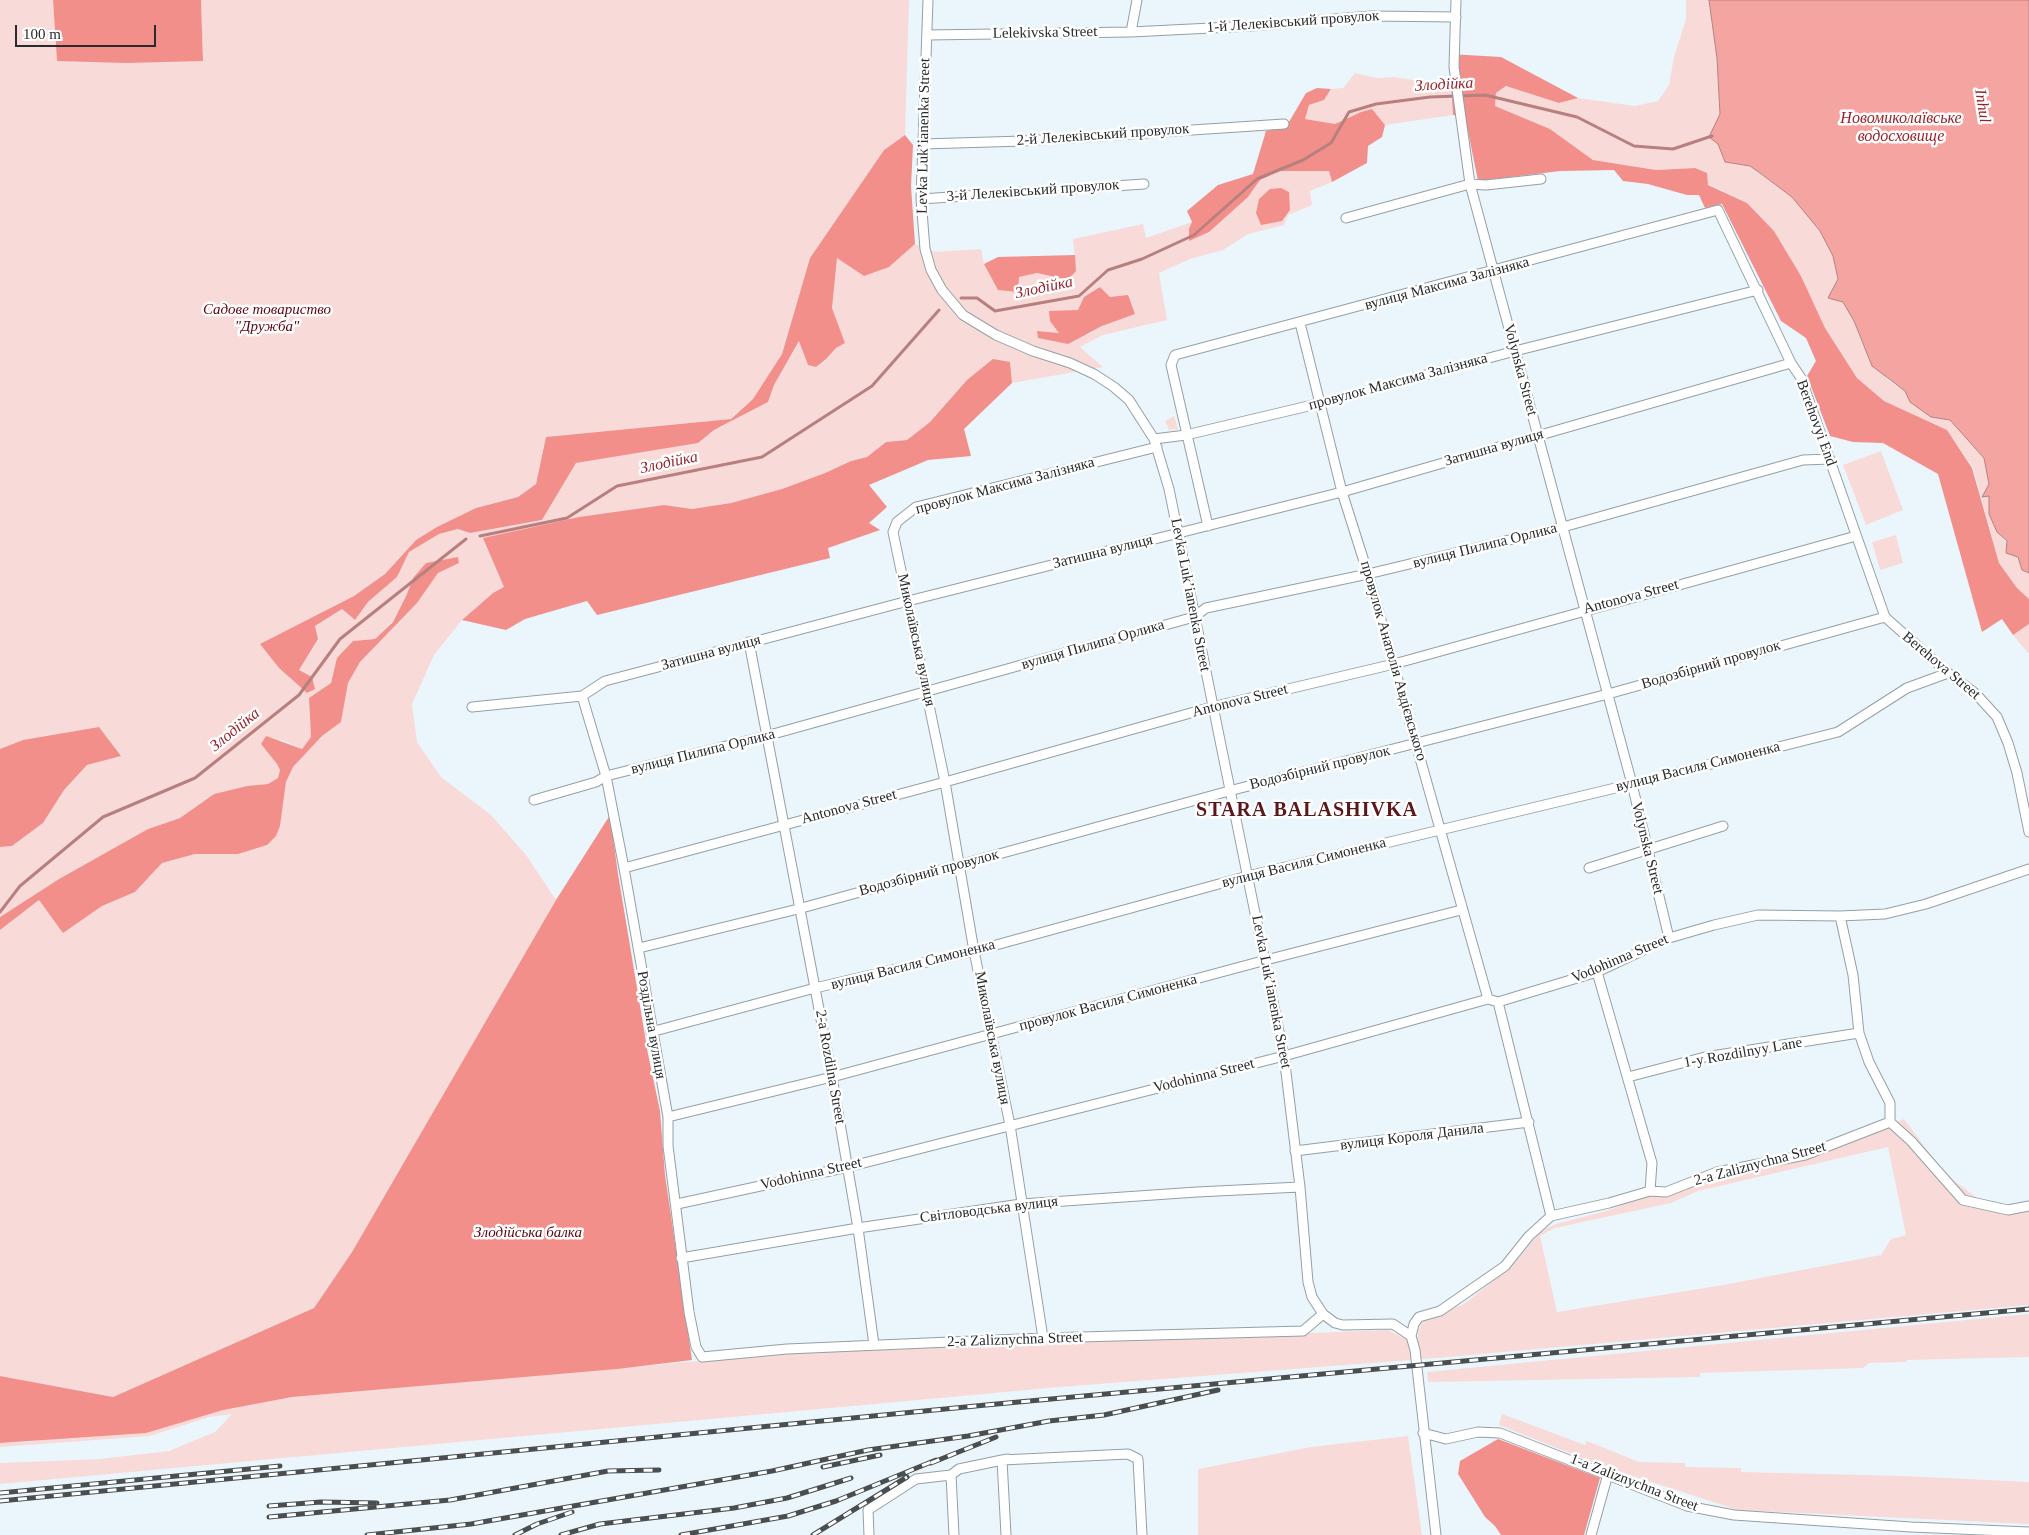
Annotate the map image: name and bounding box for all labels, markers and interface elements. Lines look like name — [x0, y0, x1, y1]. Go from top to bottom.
street label: 1-й Лелеківський провулок — [1206, 7, 1380, 37]
scale bar — [18, 15, 159, 47]
street label: Lelekivska Street — [993, 23, 1097, 43]
text: 100 m — [23, 26, 61, 42]
street label: Levka Lukʼianenka Street — [914, 58, 934, 214]
water label: Злодійка — [1414, 74, 1474, 96]
water label: Inhul — [1970, 88, 1994, 124]
water label: Новомиколаївське водосховище — [1840, 109, 1962, 147]
street label: 2-й Лелеківський провулок — [1016, 120, 1190, 150]
street label: 3-й Лелеківський провулок — [946, 176, 1120, 206]
street label: вулиця Максима Залізняка — [1363, 253, 1531, 315]
water label: Злодійка — [1013, 273, 1075, 303]
park label: Садове товариство "Дружба" — [203, 301, 331, 336]
street label: Volynska Street — [1499, 322, 1541, 418]
street label: провулок Максима Залізняка — [1307, 349, 1489, 415]
street label: Berehovyi End — [1792, 377, 1840, 469]
street label: Затишна вулиця — [1442, 425, 1546, 471]
water label: Злодійка — [638, 448, 700, 478]
street label: провулок Максима Залізняка — [914, 453, 1096, 519]
street label: Levka Lukʼianenka Street — [1166, 517, 1214, 673]
street label: вулиця Пилипа Орлика — [1411, 519, 1559, 573]
street label: Затишна вулиця — [1051, 531, 1155, 573]
street label: провулок Анатолія Авдієвського — [1356, 559, 1430, 763]
street label: Миколаївська вулиця — [893, 572, 939, 708]
street label: Antonova Street — [1581, 576, 1681, 618]
street label: вулиця Пилипа Орлика — [1019, 616, 1167, 674]
street label: Berehova Street — [1898, 628, 1984, 704]
street label: Затишна вулиця — [659, 631, 763, 675]
street label: Водозбірний провулок — [1639, 637, 1783, 693]
street label: Antonova Street — [1190, 680, 1290, 722]
water label: Злодійка — [206, 704, 264, 756]
street label: вулиця Пилипа Орлика — [629, 725, 777, 779]
street label: вулиця Василя Симоненка — [1614, 738, 1782, 796]
street label: Водозбірний провулок — [1248, 742, 1392, 794]
street label: Antonova Street — [799, 786, 899, 828]
district label: STARA BALASHIVKA — [1194, 799, 1420, 823]
street label: Volynska Street — [1627, 800, 1667, 896]
street label: вулиця Василя Симоненка — [1220, 834, 1388, 892]
street label: Водозбірний провулок — [857, 846, 1001, 900]
street label: Levka Lukʼianenka Street — [1247, 914, 1295, 1070]
street label: Vodohinna Street — [1569, 931, 1671, 987]
street label: вулиця Василя Симоненка — [829, 936, 997, 994]
street label: Роздільна вулиця — [633, 970, 669, 1080]
street label: Миколаївська вулиця — [970, 970, 1014, 1106]
street label: провулок Василя Симоненка — [1017, 971, 1199, 1035]
street label: 2-a Rozdilna Street — [811, 1008, 849, 1126]
street label: 1-y Rozdilnyy Lane — [1682, 1034, 1804, 1072]
street label: Vodohinna Street — [1152, 1055, 1256, 1097]
street label: вулиця Короля Данила — [1339, 1119, 1485, 1155]
street label: 2-a Zaliznychna Street — [1692, 1138, 1828, 1190]
street label: Vodohinna Street — [759, 1154, 863, 1194]
street label: Світловодська вулиця — [919, 1193, 1059, 1227]
park label: Злодійська балка — [474, 1224, 582, 1242]
street label: 2-a Zaliznychna Street — [947, 1329, 1083, 1351]
street label: 1-a Zaliznychna Street — [1567, 1450, 1701, 1516]

